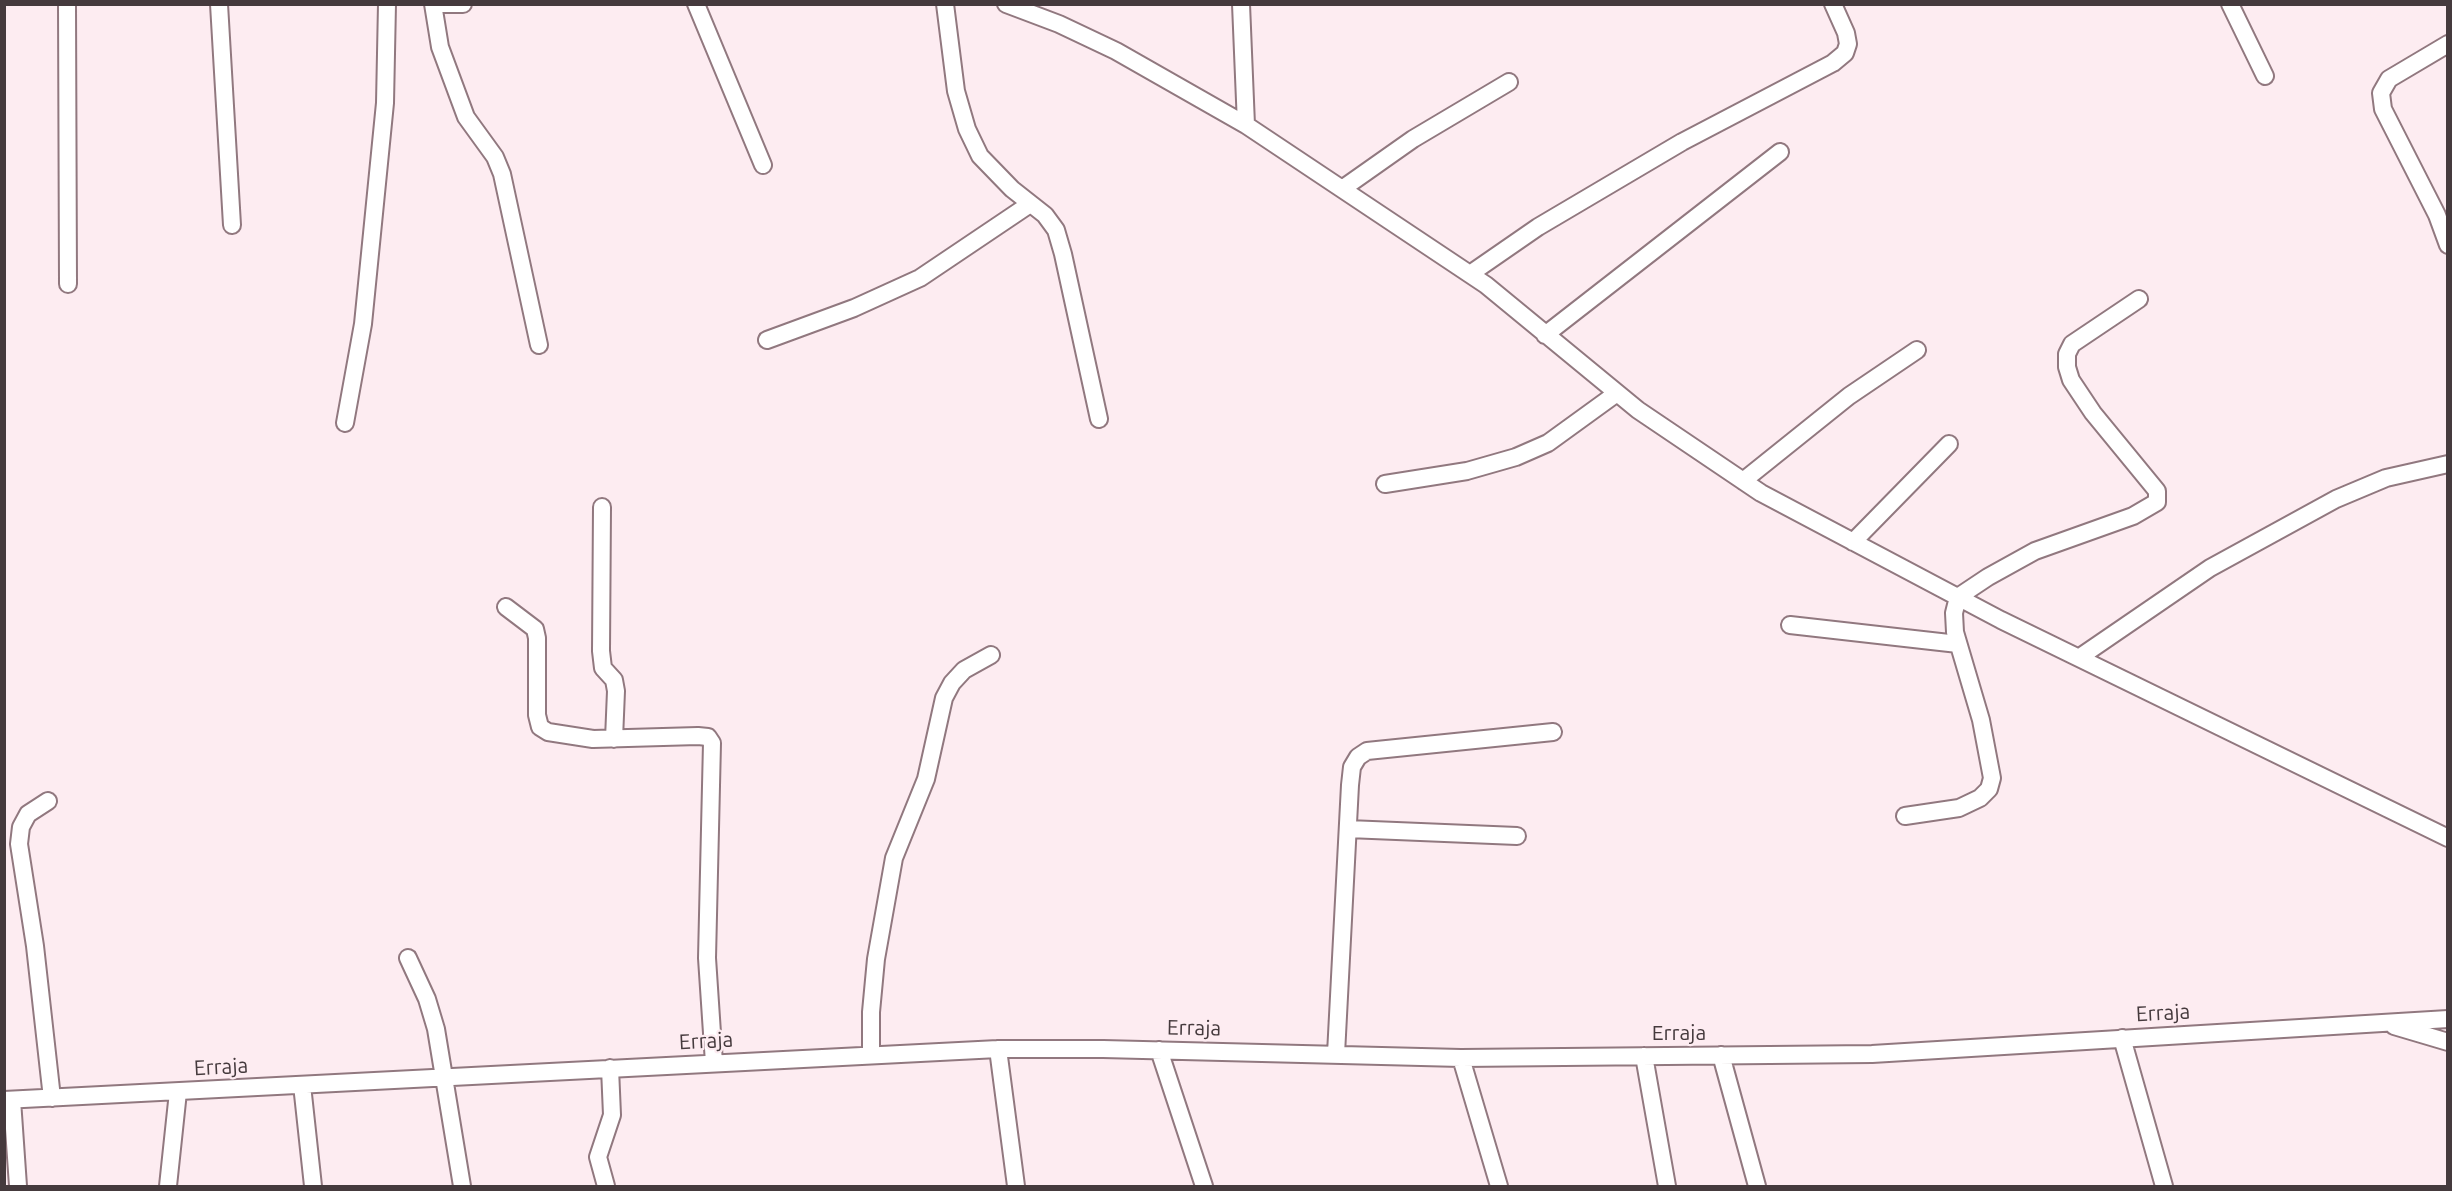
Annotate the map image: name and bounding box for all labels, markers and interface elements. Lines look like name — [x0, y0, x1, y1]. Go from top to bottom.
street label: Erraja — [2135, 999, 2191, 1027]
street label: Erraja — [1167, 1015, 1221, 1041]
street label: Erraja — [1652, 1020, 1706, 1046]
street label: Erraja — [678, 1027, 734, 1055]
street label: Erraja — [193, 1053, 249, 1081]

